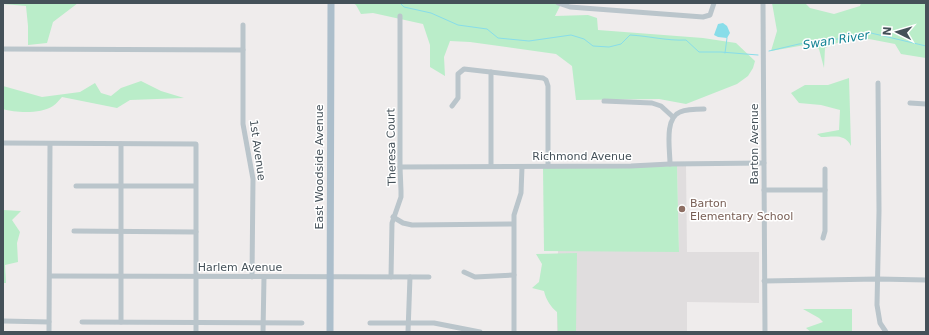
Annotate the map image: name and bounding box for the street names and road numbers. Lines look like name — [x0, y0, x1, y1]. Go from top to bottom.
street label: Barton Avenue — [748, 103, 761, 185]
street label: East Woodside Avenue — [313, 104, 326, 229]
street label: Theresa Court — [384, 107, 399, 187]
street label: 1st Avenue — [247, 119, 268, 182]
street label: Richmond Avenue — [532, 150, 632, 163]
street label: Harlem Avenue — [198, 261, 282, 274]

